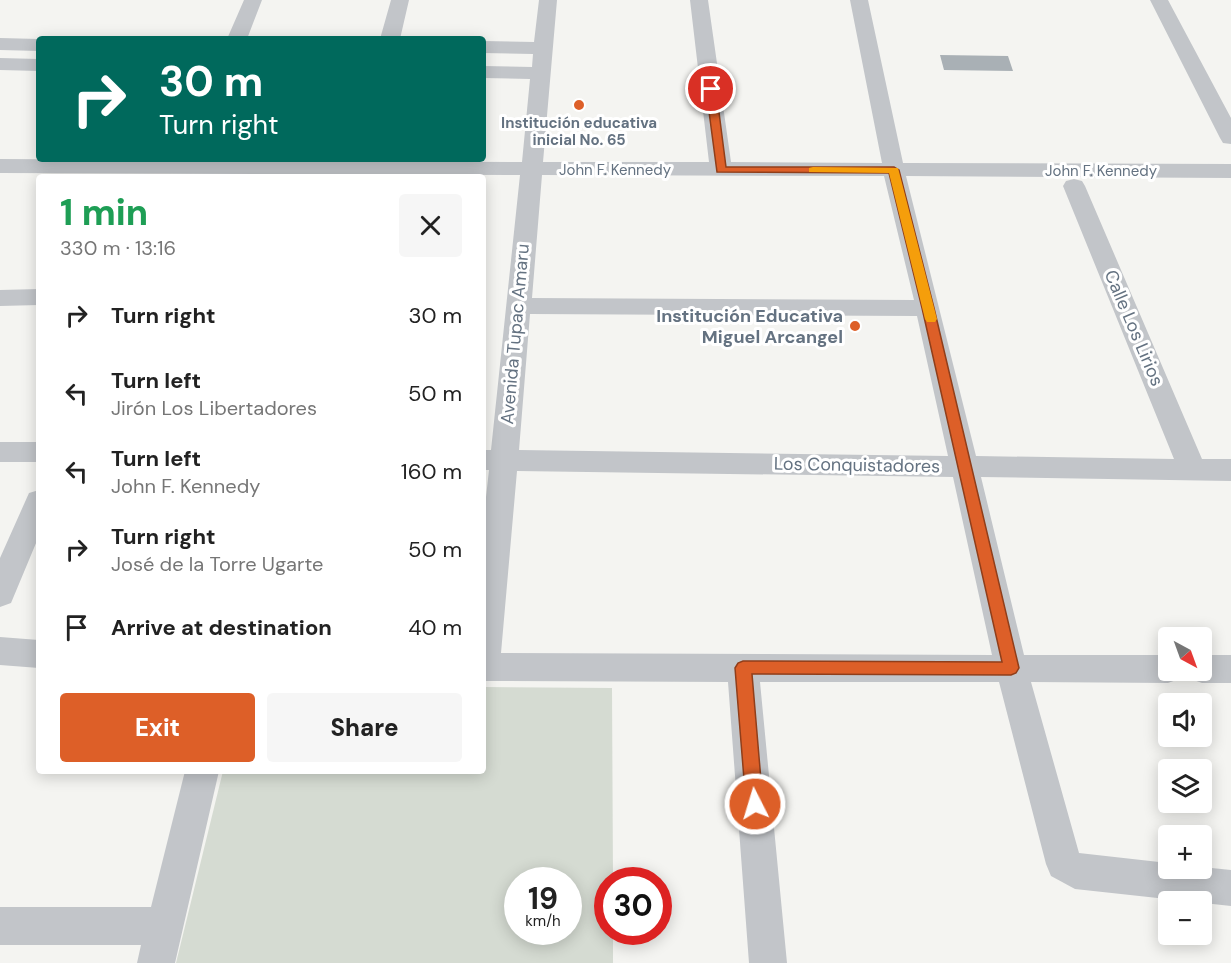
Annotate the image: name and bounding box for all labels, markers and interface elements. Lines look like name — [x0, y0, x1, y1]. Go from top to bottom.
text: 30 m — [159, 54, 263, 109]
icon: right — [60, 60, 138, 138]
pin — [685, 63, 736, 114]
icon: arrive — [694, 72, 727, 105]
marker: Institución educativa inicial No. 65 — [572, 98, 586, 112]
text: Turn right — [159, 107, 279, 142]
place label: Institución educativa inicial No. 65 — [501, 113, 657, 150]
street label: John F. Kennedy — [559, 160, 672, 180]
street label: John F. Kennedy — [1045, 161, 1158, 181]
text: 1 min — [60, 189, 148, 236]
button: close — [399, 194, 462, 257]
text: 330 m · 13:16 — [60, 235, 176, 261]
street label: Avenida Tupac Amaru — [495, 243, 535, 425]
street label: Calle Los Lirios — [1099, 266, 1169, 390]
icon: right — [60, 299, 93, 332]
text: Turn right — [111, 301, 216, 330]
text: 30 m — [408, 301, 462, 330]
place label: Institución Educativa Miguel Arcangel — [656, 304, 843, 349]
marker: Institución Educativa Miguel Arcangel — [848, 319, 862, 333]
text: Turn left — [111, 366, 201, 395]
icon: left — [60, 377, 93, 410]
text: 50 m — [408, 379, 462, 408]
text: Jirón Los Libertadores — [111, 395, 317, 421]
text: Turn left — [111, 444, 201, 473]
street label: Los Conquistadores — [774, 452, 940, 478]
icon: left — [60, 455, 93, 488]
text: 160 m — [401, 457, 462, 486]
text: John F. Kennedy — [111, 473, 260, 499]
text: Turn right — [111, 522, 216, 551]
icon: right — [60, 533, 93, 566]
text: 50 m — [408, 535, 462, 564]
text: José de la Torre Ugarte — [111, 551, 323, 577]
icon: arrive — [60, 611, 93, 644]
text: Arrive at destination — [111, 613, 332, 642]
text: 40 m — [408, 613, 462, 642]
north arrow — [1158, 627, 1212, 681]
map controls — [1158, 627, 1212, 945]
button: Exit — [60, 693, 255, 762]
button: Share — [267, 693, 462, 762]
button: sound — [1158, 693, 1212, 747]
button: layers — [1158, 759, 1212, 813]
position arrow — [723, 772, 787, 836]
button: + — [1158, 825, 1212, 879]
speed limit sign: 30 — [594, 867, 672, 945]
text: 19 — [528, 879, 558, 918]
button: − — [1158, 891, 1212, 945]
text: km/h — [525, 911, 561, 931]

